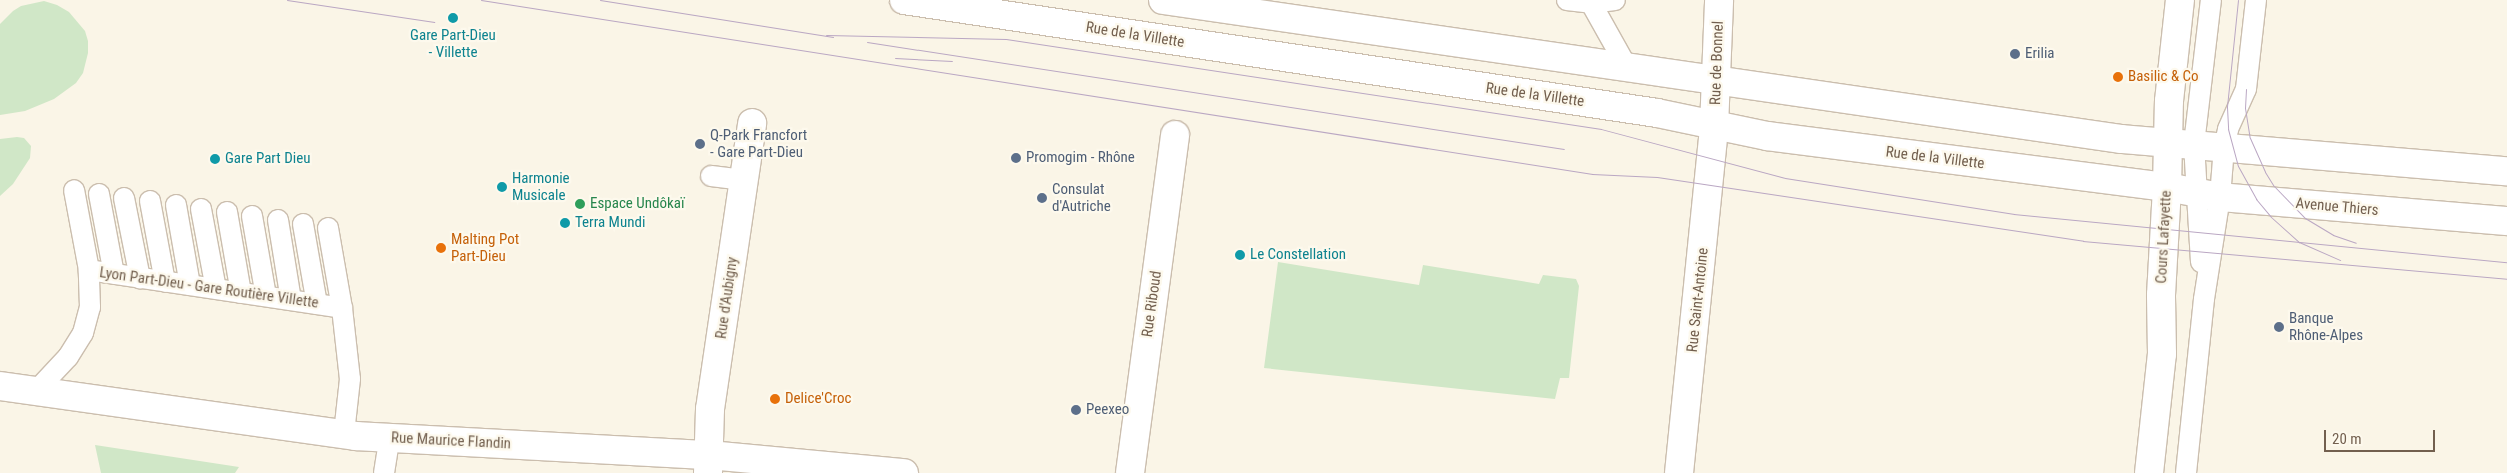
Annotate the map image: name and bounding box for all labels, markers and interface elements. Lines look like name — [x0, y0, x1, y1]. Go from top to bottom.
marker: Gare Part-Dieu - Villette — [447, 12, 459, 24]
street label: Rue de la Villette — [1085, 18, 1185, 52]
street label: Rue de Bonnel — [1707, 21, 1727, 105]
place label: Gare Part-Dieu - Villette — [410, 26, 496, 61]
place label: Erilia — [2025, 45, 2055, 63]
marker: Erilia — [2009, 48, 2021, 60]
place label: Basilic & Co — [2128, 68, 2199, 86]
marker: Basilic & Co — [2112, 71, 2124, 83]
street label: Rue de la Villette — [1485, 79, 1585, 111]
place label: Q-Park Francfort - Gare Part-Dieu — [710, 126, 807, 161]
marker: Q-Park Francfort - Gare Part-Dieu — [694, 138, 706, 150]
street label: Rue de la Villette — [1885, 143, 1985, 173]
place label: Promogim - Rhône — [1026, 149, 1135, 167]
place label: Gare Part Dieu — [225, 150, 310, 168]
marker: Promogim - Rhône — [1010, 152, 1022, 164]
marker: Gare Part Dieu — [209, 153, 221, 165]
place label: Harmonie Musicale — [512, 169, 570, 204]
place label: Consulat d'Autriche — [1052, 180, 1111, 215]
marker: Harmonie Musicale — [496, 181, 508, 193]
street label: Cours Lafayette — [2153, 190, 2175, 284]
marker: Consulat d'Autriche — [1036, 192, 1048, 204]
street label: Avenue Thiers — [2295, 194, 2379, 220]
place label: Espace Undôkaï — [590, 195, 684, 213]
marker: Espace Undôkaï — [574, 198, 586, 210]
place label: Terra Mundi — [575, 214, 645, 232]
marker: Terra Mundi — [559, 217, 571, 229]
place label: Malting Pot Part-Dieu — [451, 230, 519, 265]
marker: Malting Pot Part-Dieu — [435, 242, 447, 254]
place label: Le Constellation — [1250, 246, 1346, 264]
street label: Rue Saint-Antoine — [1684, 247, 1712, 353]
marker: Le Constellation — [1234, 249, 1246, 261]
street label: Rue d'Aubigny — [712, 256, 742, 340]
street label: Lyon Part-Dieu - Gare Routière Villette — [98, 264, 320, 312]
street label: Rue Riboud — [1138, 270, 1166, 338]
place label: Banque Rhône-Alpes — [2289, 309, 2363, 344]
marker: Banque Rhône-Alpes — [2273, 321, 2285, 333]
place label: Delice'Croc — [785, 390, 851, 408]
marker: Delice'Croc — [769, 393, 781, 405]
place label: Peexeo — [1086, 401, 1129, 419]
marker: Peexeo — [1070, 404, 1082, 416]
scale bar — [2327, 420, 2438, 452]
street label: Rue Maurice Flandin — [391, 429, 511, 453]
text: 20 m — [2332, 430, 2362, 448]

